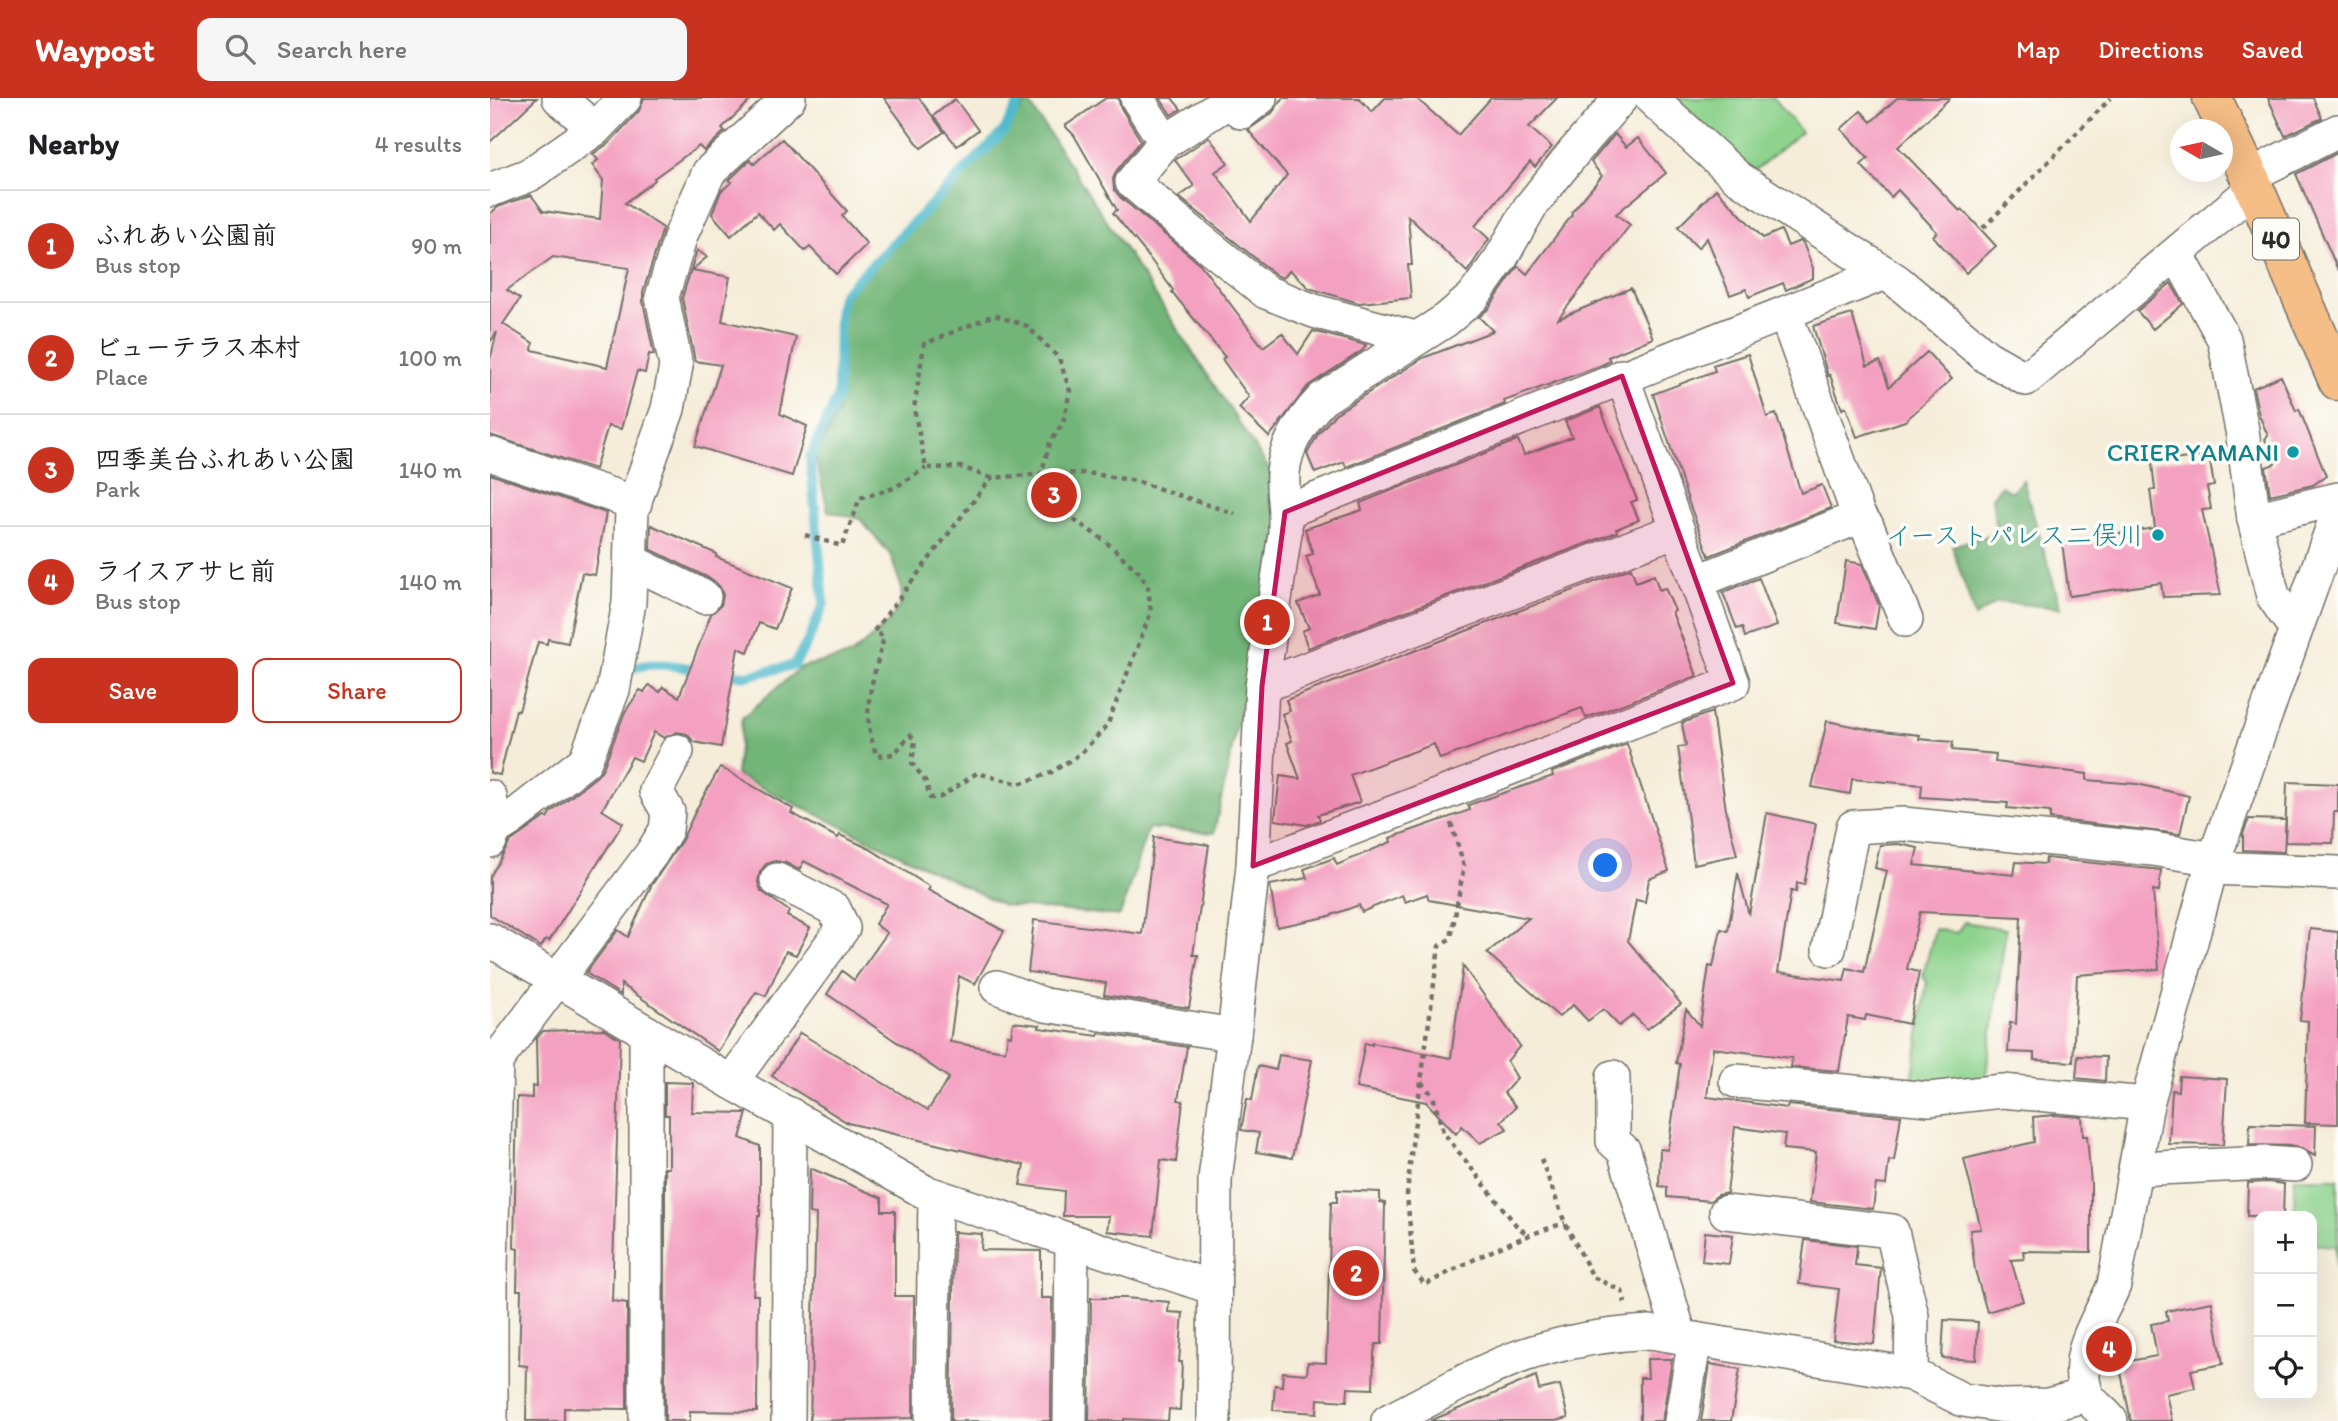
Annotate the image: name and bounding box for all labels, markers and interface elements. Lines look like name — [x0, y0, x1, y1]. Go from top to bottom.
search box — [197, 18, 687, 81]
text: Waypost — [35, 30, 155, 69]
icon: search — [221, 30, 259, 68]
text: Search here — [277, 33, 407, 65]
text: Map — [2016, 35, 2060, 64]
text: Directions — [2098, 35, 2204, 64]
text: Saved — [2242, 35, 2303, 64]
north arrow — [2170, 119, 2233, 182]
text: Nearby — [28, 125, 119, 162]
text: 4 results — [375, 130, 462, 158]
road number: 40 — [2253, 218, 2299, 260]
text: ふれあい公園前 — [95, 219, 277, 251]
text: 1 — [46, 232, 56, 260]
text: 90 m — [411, 232, 462, 260]
text: Bus stop — [95, 251, 181, 279]
text: ビューテラス本村 — [95, 331, 300, 363]
text: 2 — [45, 344, 57, 372]
text: 100 m — [398, 344, 462, 372]
text: Place — [95, 363, 148, 391]
place label: CRIER YAMANI — [2107, 436, 2279, 468]
text: 四季美台ふれあい公園 — [95, 443, 355, 475]
marker: CRIER YAMANI — [2285, 444, 2301, 460]
text: 3 — [45, 456, 57, 484]
text: 140 m — [399, 456, 462, 484]
pin: 3 — [1031, 469, 1077, 521]
text: Park — [95, 475, 140, 503]
place label: イーストパレス二俣川 — [1886, 519, 2144, 551]
marker: イーストパレス二俣川 — [2150, 527, 2166, 543]
text: ライスアサヒ前 — [95, 555, 275, 587]
text: 4 — [44, 568, 58, 596]
text: 140 m — [399, 568, 462, 596]
text: Bus stop — [95, 587, 181, 615]
pin: 1 — [1244, 596, 1290, 648]
button: Save — [28, 658, 238, 723]
button: Share — [252, 658, 462, 723]
your location — [1588, 848, 1622, 882]
map controls — [2254, 1211, 2317, 1400]
button: + — [2254, 1211, 2317, 1274]
pin: 2 — [1333, 1247, 1379, 1299]
button: − — [2254, 1274, 2317, 1337]
pin: 4 — [2086, 1323, 2132, 1375]
button: locate — [2254, 1337, 2317, 1400]

